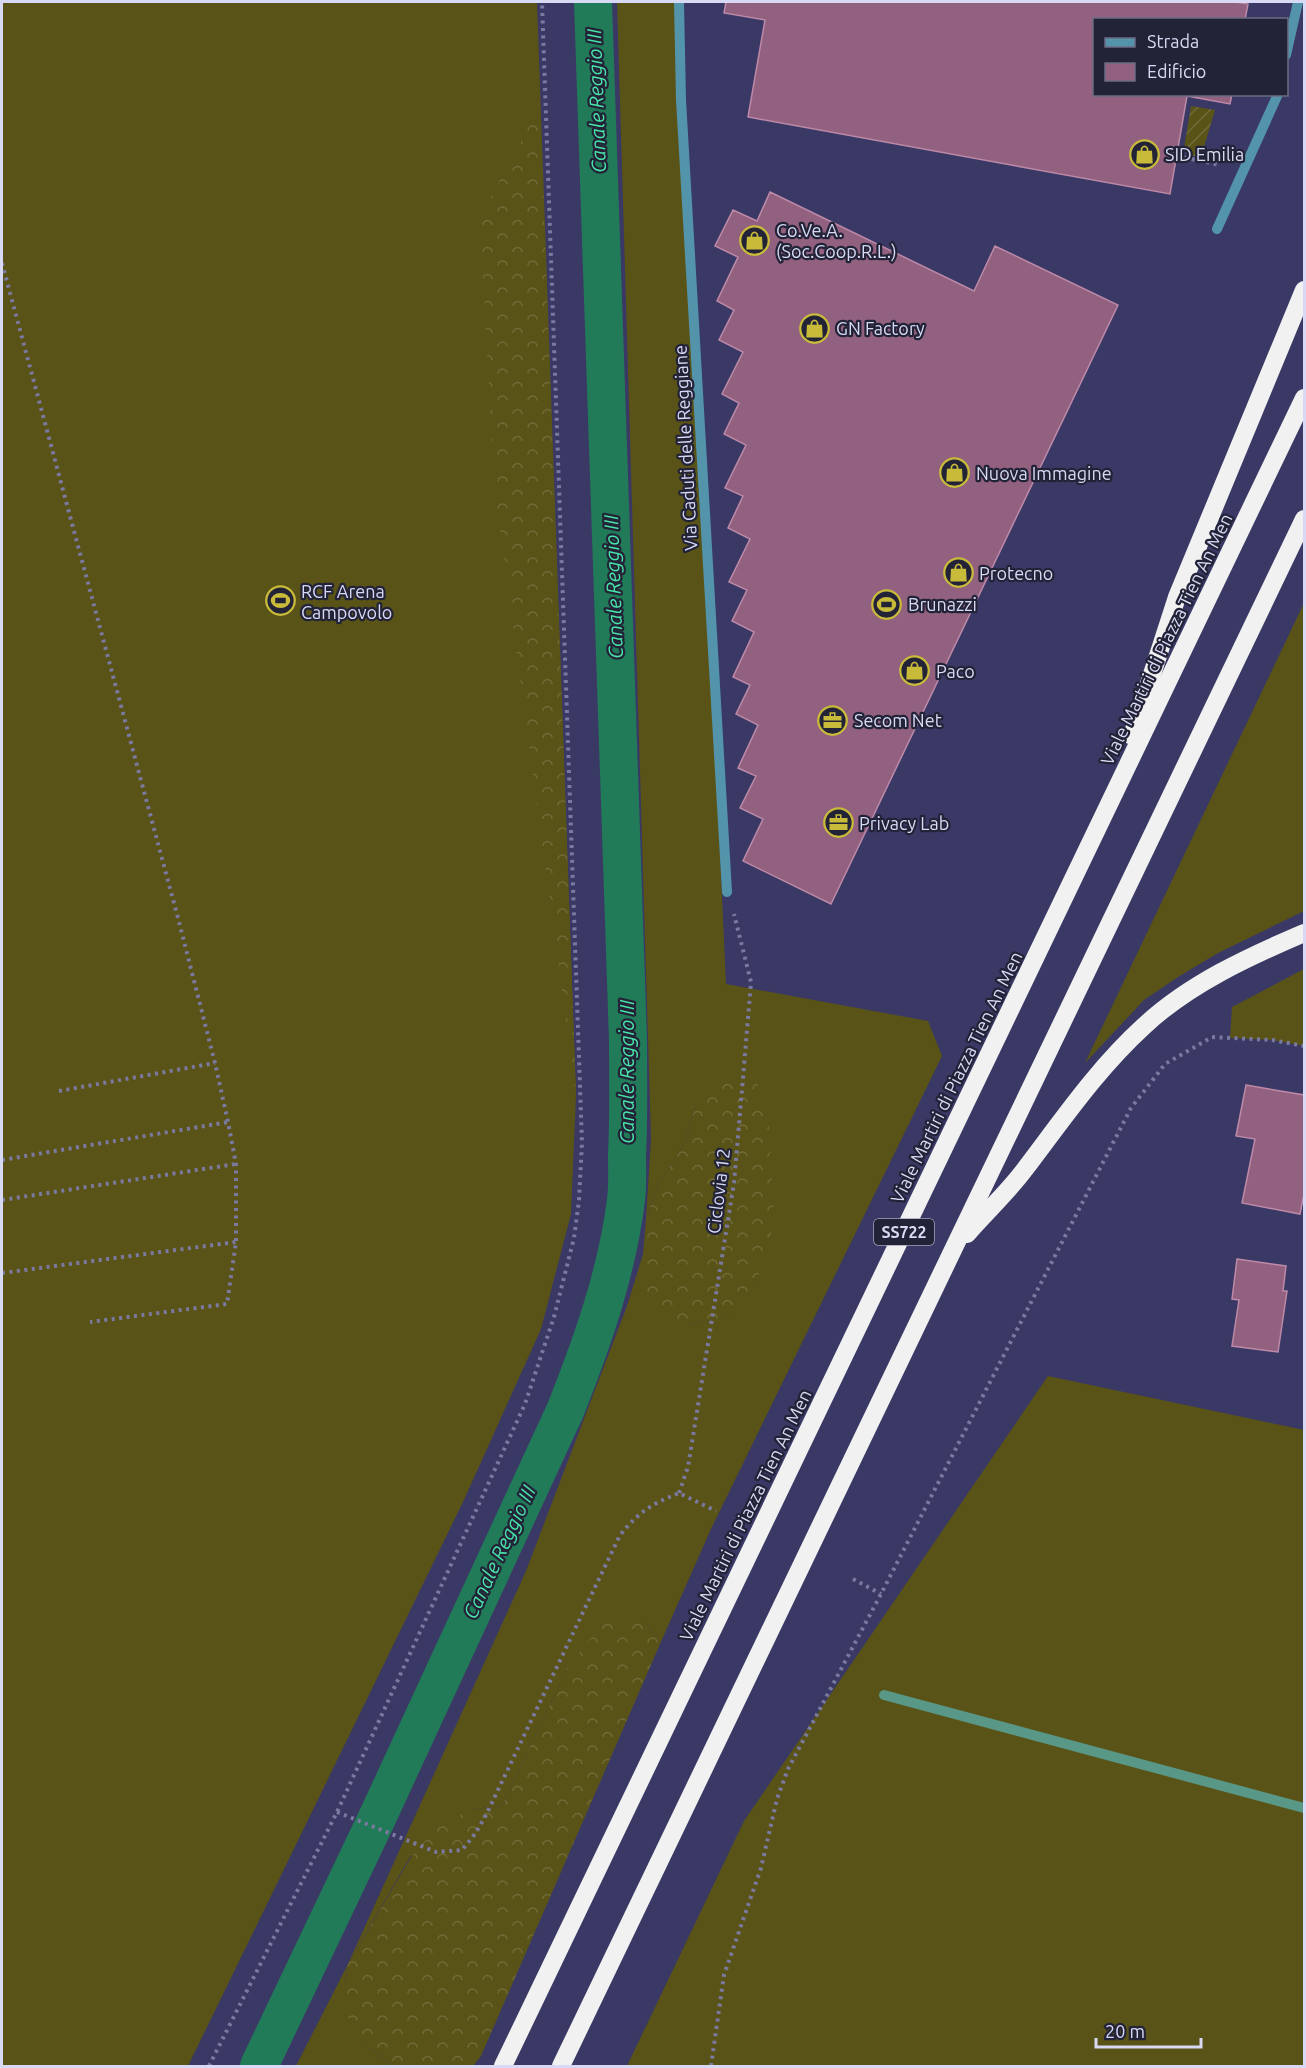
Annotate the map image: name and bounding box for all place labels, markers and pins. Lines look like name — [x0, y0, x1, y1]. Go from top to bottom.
shop icon: SID Emilia — [1128, 138, 1160, 170]
place label: SID Emilia — [1165, 144, 1244, 164]
place label: Co.Ve.A. (Soc.Coop.R.L.) — [776, 220, 897, 262]
shop icon: Co.Ve.A. (Soc.Coop.R.L.) — [739, 224, 771, 256]
shop icon: GN Factory — [799, 312, 831, 344]
place label: GN Factory — [836, 318, 925, 338]
shop icon: Nuova Immagine — [939, 457, 971, 489]
place label: Nuova Immagine — [976, 463, 1112, 483]
shop icon: Protecno — [942, 557, 974, 589]
place label: Protecno — [979, 563, 1053, 583]
place label: RCF Arena Campovolo — [301, 581, 392, 622]
sports icon: RCF Arena Campovolo — [264, 585, 296, 617]
sports icon: Brunazzi — [871, 588, 903, 620]
place label: Brunazzi — [908, 594, 977, 614]
shop icon: Paco — [899, 655, 931, 687]
place label: Paco — [936, 661, 975, 681]
office icon: Secom Net — [817, 704, 849, 736]
place label: Secom Net — [854, 710, 942, 730]
office icon: Privacy Lab — [822, 807, 854, 839]
place label: Privacy Lab — [859, 813, 949, 833]

